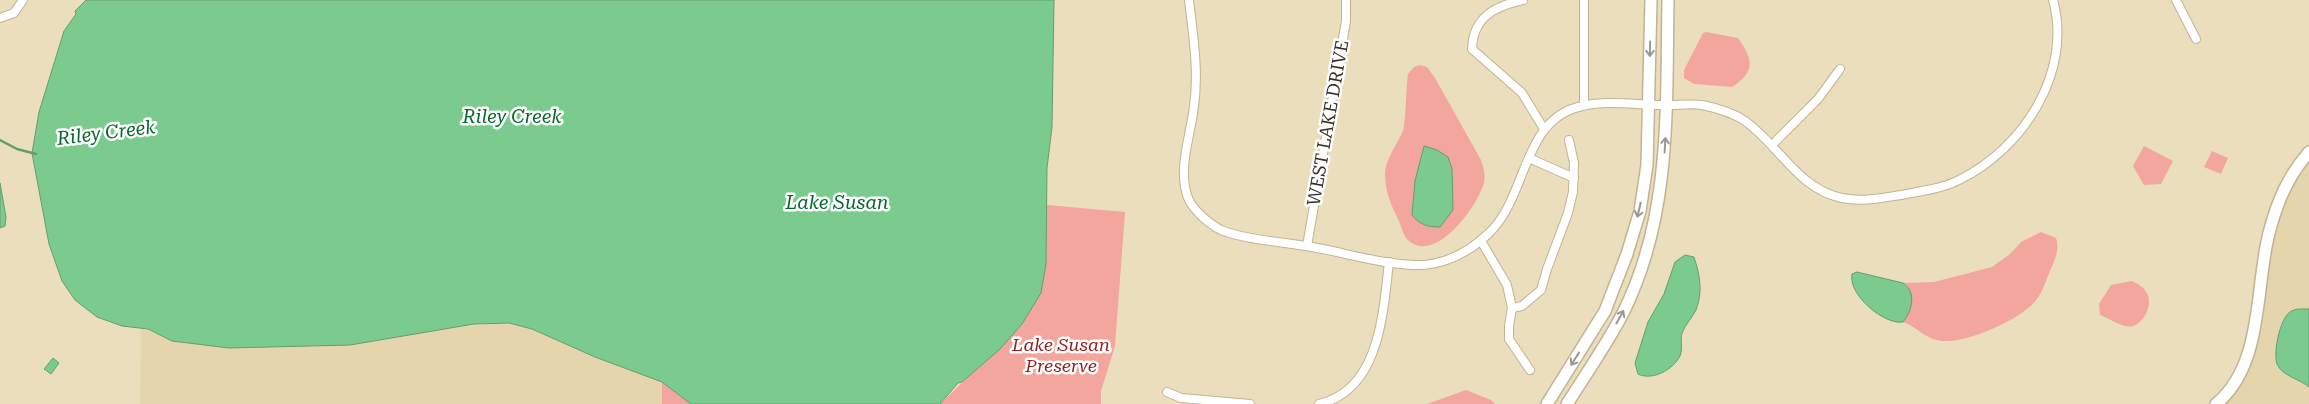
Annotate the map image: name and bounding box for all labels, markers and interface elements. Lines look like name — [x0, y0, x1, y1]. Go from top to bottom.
street label: WEST LAKE DRIVE — [1303, 39, 1352, 207]
one-way arrow — [1645, 40, 1655, 56]
water label: Riley Creek — [461, 105, 562, 128]
water label: Riley Creek — [54, 115, 157, 150]
one-way arrow — [1661, 137, 1670, 153]
water label: Lake Susan — [784, 191, 889, 214]
one-way arrow — [1634, 202, 1643, 218]
one-way arrow — [1615, 310, 1625, 325]
park label: Lake Susan Preserve — [1011, 334, 1110, 376]
one-way arrow — [1570, 351, 1580, 365]

